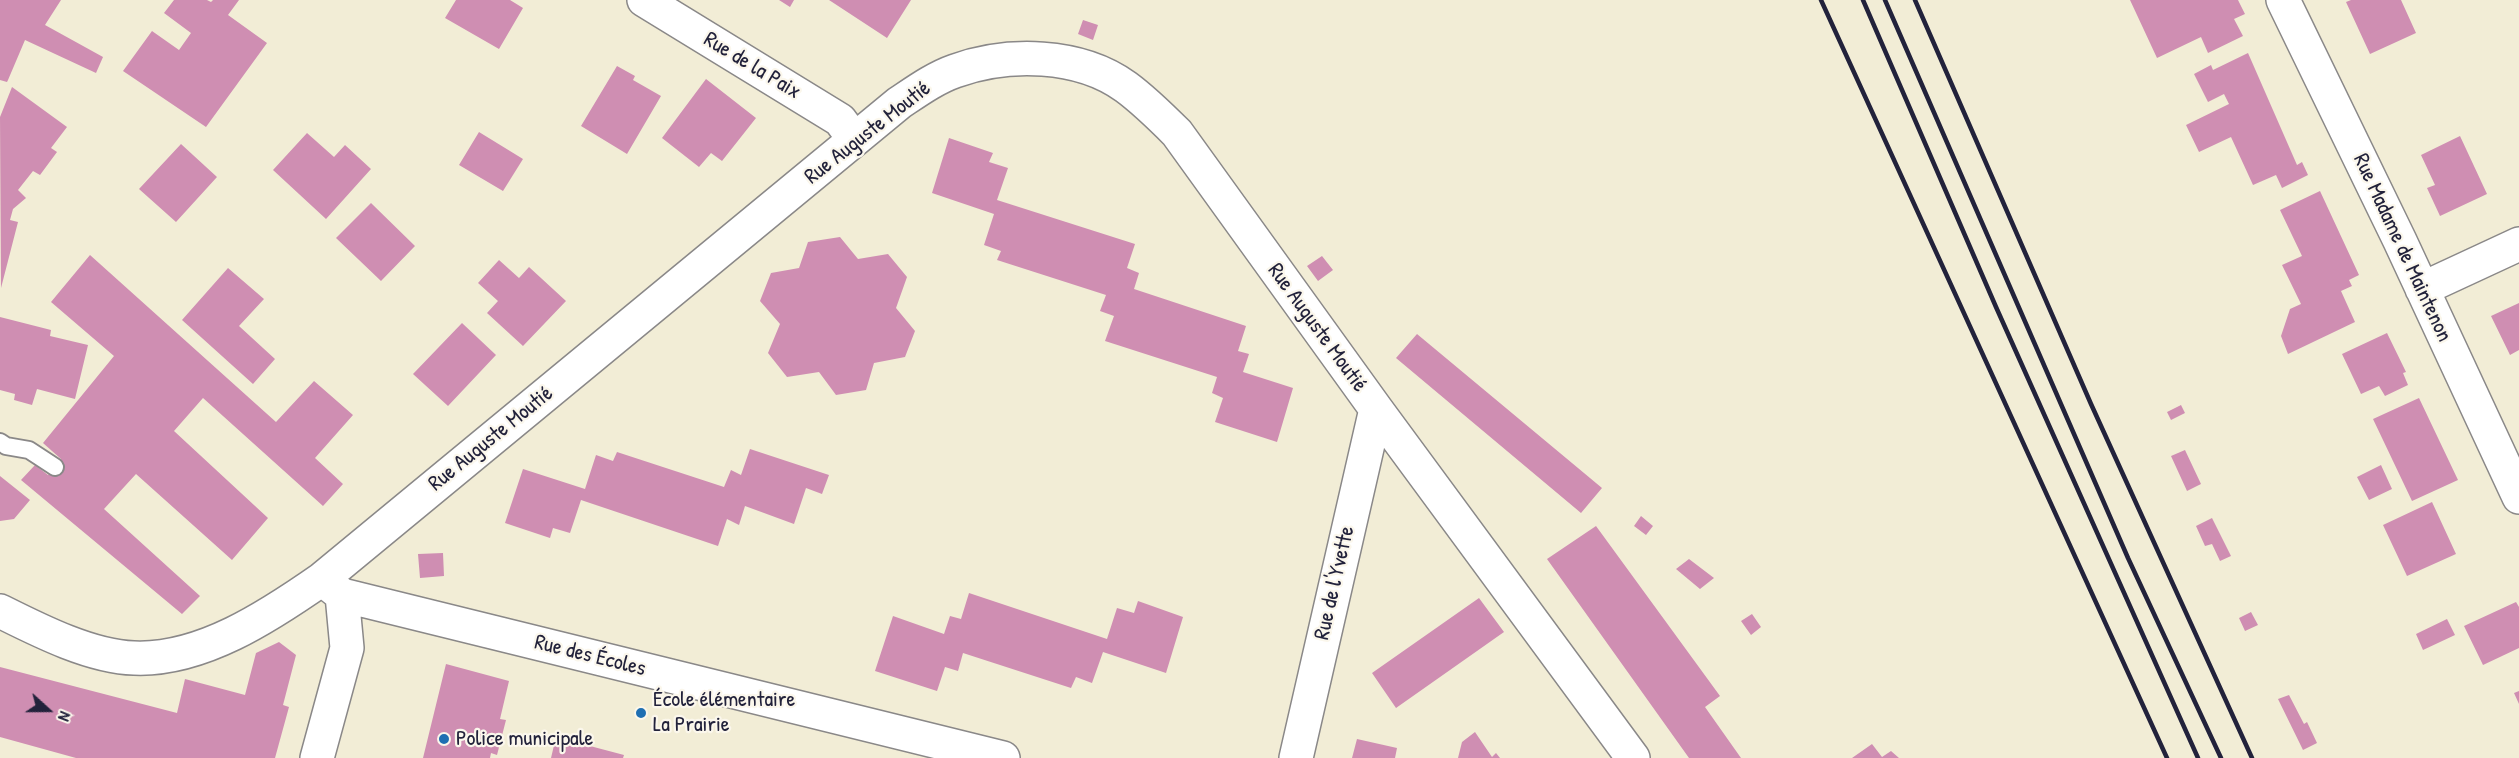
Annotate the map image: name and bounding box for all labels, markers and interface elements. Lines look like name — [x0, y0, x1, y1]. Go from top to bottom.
street label: Rue de la Paix — [699, 27, 805, 105]
street label: Rue Auguste Moutié — [800, 76, 936, 190]
street label: Rue Madame de Maintenon — [2347, 150, 2457, 346]
street label: Rue Auguste Moutié — [1261, 259, 1373, 397]
street label: Rue Auguste Moutié — [423, 381, 559, 497]
street label: Rue de l'Yvette — [1309, 524, 1361, 642]
street label: Rue des Écoles — [532, 629, 648, 683]
north arrow — [18, 680, 78, 740]
place label: École élémentaire La Prairie — [653, 687, 795, 738]
marker: École élémentaire La Prairie — [634, 706, 648, 720]
text: N — [53, 709, 77, 724]
place label: Police municipale — [456, 726, 593, 752]
marker: Police municipale — [437, 732, 451, 746]

